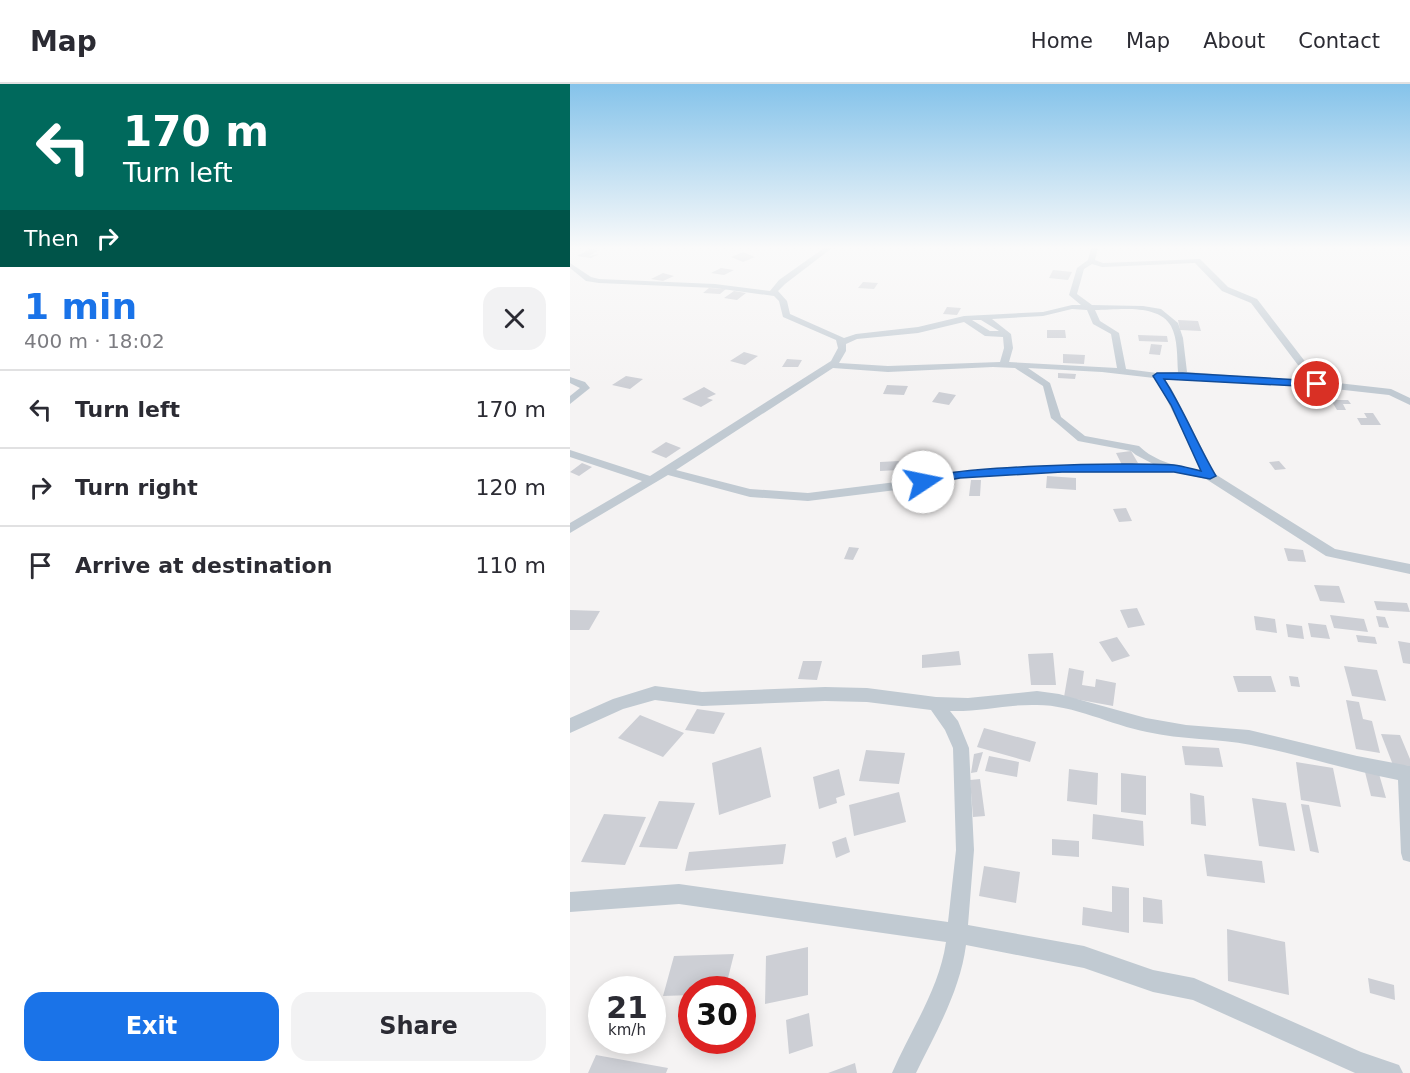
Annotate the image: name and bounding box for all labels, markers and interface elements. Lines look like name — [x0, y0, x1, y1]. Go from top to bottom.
text: Map — [30, 25, 97, 58]
text: Home — [1031, 29, 1093, 53]
text: Map — [1126, 29, 1170, 53]
text: About — [1203, 29, 1265, 53]
text: Contact — [1298, 29, 1380, 53]
text: 170 m — [123, 107, 269, 156]
icon: left — [24, 108, 102, 186]
text: Turn left — [123, 157, 233, 188]
icon: right — [91, 222, 124, 255]
text: Then — [24, 226, 79, 251]
text: 1 min — [24, 286, 137, 327]
button: close — [483, 287, 546, 350]
text: 400 m · 18:02 — [24, 329, 165, 353]
pin — [1291, 358, 1342, 409]
icon: arrive — [1300, 367, 1333, 400]
icon: left — [24, 393, 57, 426]
text: Turn left — [75, 397, 180, 422]
text: 170 m — [476, 397, 546, 422]
position arrow — [891, 450, 955, 514]
icon: right — [24, 471, 57, 504]
text: Turn right — [75, 475, 198, 500]
text: 120 m — [476, 475, 546, 500]
icon: arrive — [24, 549, 57, 582]
text: Arrive at destination — [75, 553, 332, 578]
text: 110 m — [476, 553, 546, 578]
speed limit sign: 30 — [678, 976, 756, 1054]
text: 21 — [606, 990, 648, 1025]
button: Exit — [24, 992, 279, 1061]
button: Share — [291, 992, 546, 1061]
text: km/h — [608, 1021, 646, 1039]

